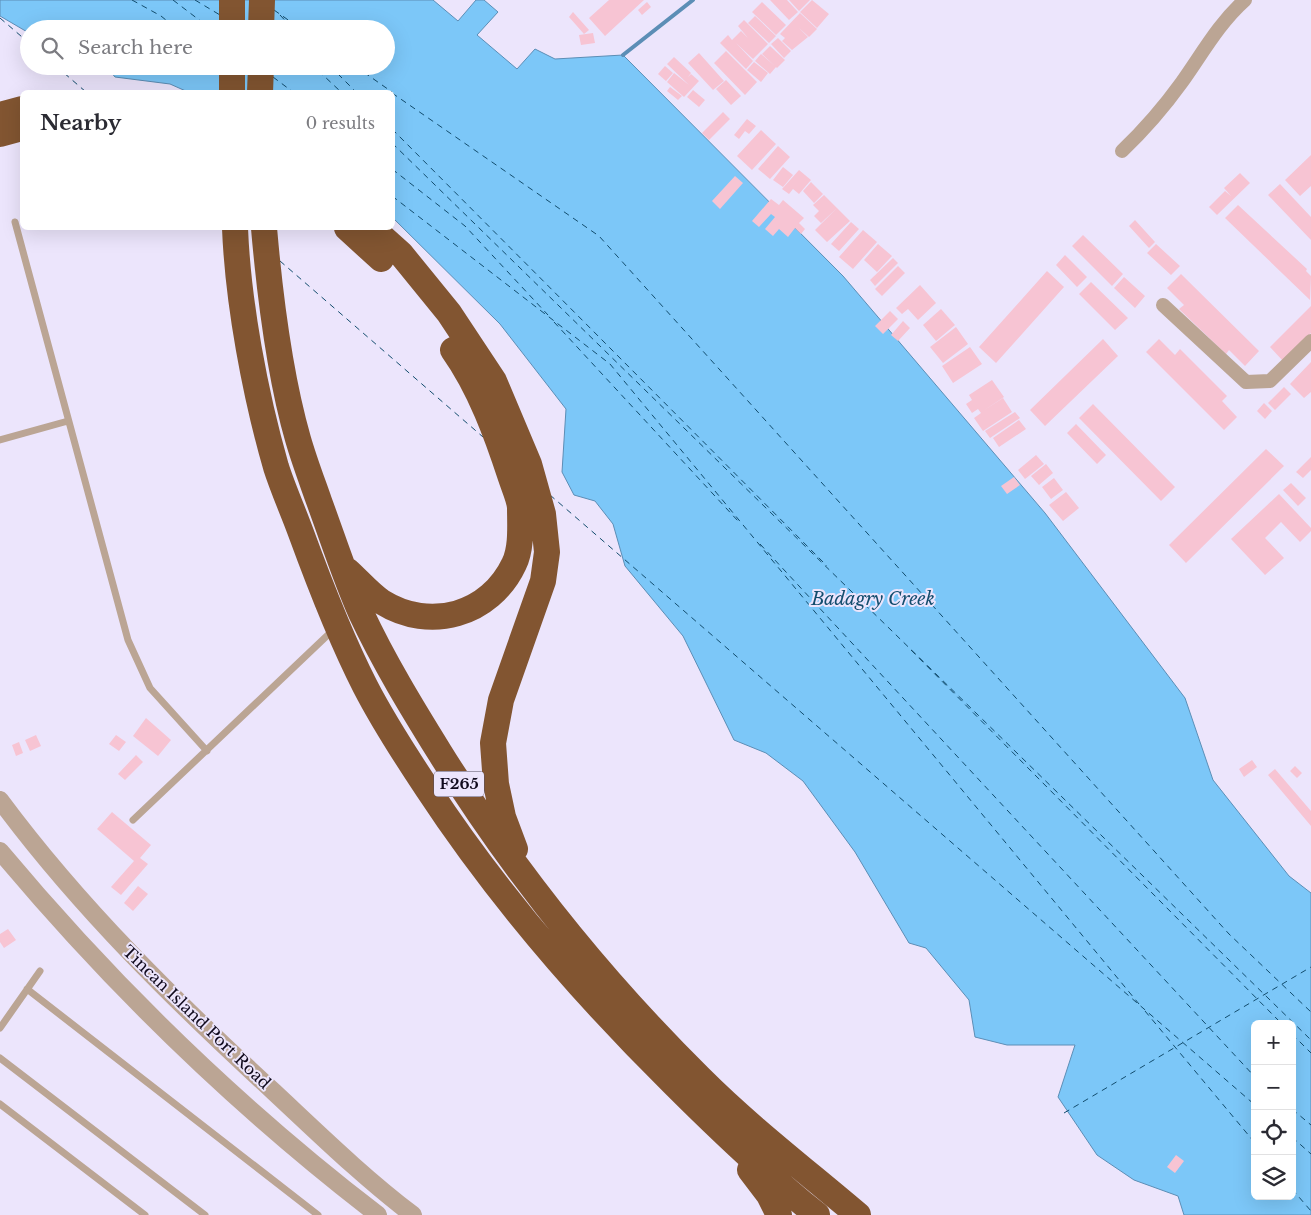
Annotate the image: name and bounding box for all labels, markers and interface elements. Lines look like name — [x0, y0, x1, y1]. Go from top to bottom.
search box — [20, 20, 395, 75]
icon: search — [38, 34, 66, 62]
text: Search here — [78, 36, 193, 59]
text: Nearby — [40, 110, 121, 136]
text: 0 results — [306, 113, 375, 133]
water label: Badagry Creek — [810, 588, 935, 610]
road number: F265 — [434, 772, 484, 796]
street label: Tincan Island Port Road — [119, 941, 275, 1093]
map controls — [1251, 1020, 1296, 1200]
button: + — [1251, 1020, 1296, 1065]
button: − — [1251, 1065, 1296, 1110]
button: locate — [1251, 1110, 1296, 1155]
button: layers — [1251, 1155, 1296, 1200]

